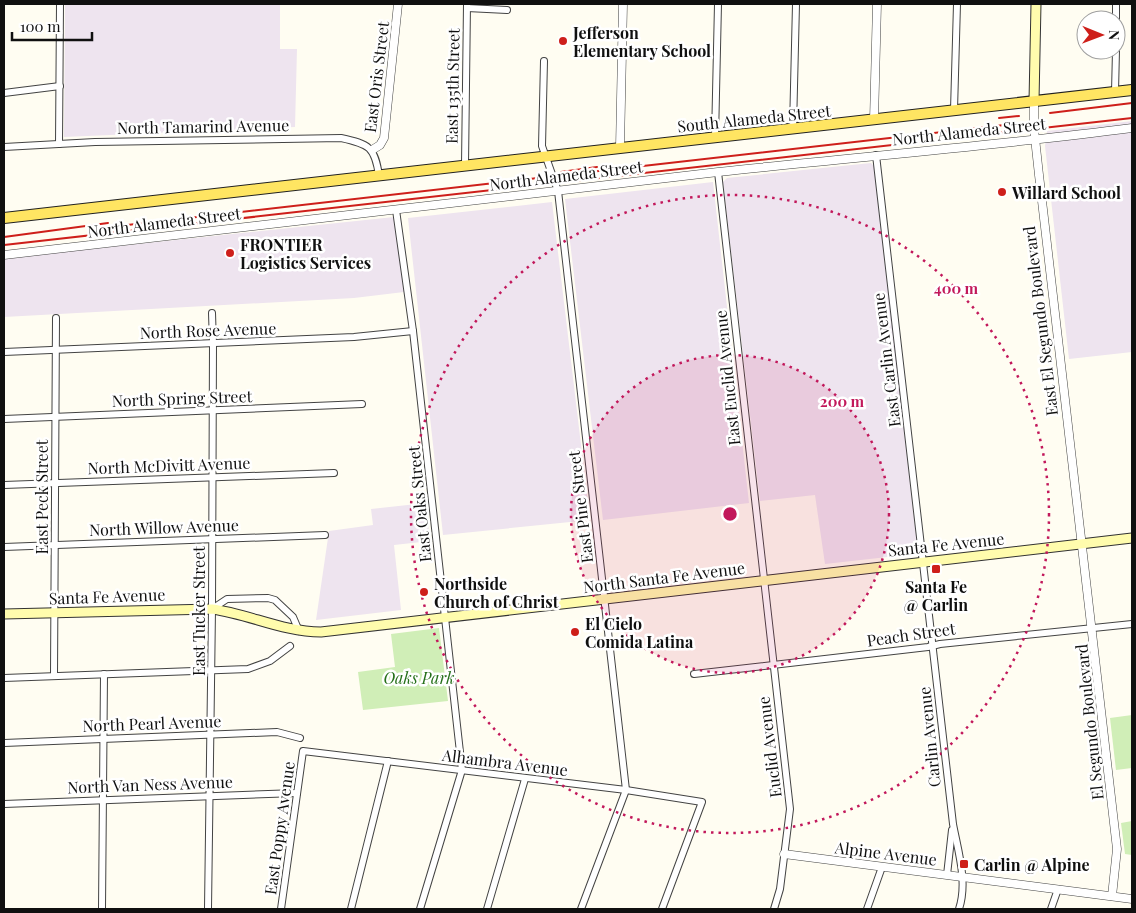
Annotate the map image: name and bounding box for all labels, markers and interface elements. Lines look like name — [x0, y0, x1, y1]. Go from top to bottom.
scale bar — [12, 10, 92, 42]
north arrow — [1076, 10, 1126, 60]
text: 100 m — [20, 16, 61, 36]
street label: East Oris Street — [359, 20, 393, 134]
place label: Jefferson Elementary School — [572, 22, 711, 61]
street label: East 135th Street — [440, 28, 464, 144]
text: N — [1105, 30, 1124, 40]
marker: Jefferson Elementary School — [557, 35, 569, 47]
street label: South Alameda Street — [676, 99, 832, 137]
street label: North Alameda Street — [891, 112, 1047, 150]
street label: North Tamarind Avenue — [117, 114, 289, 138]
street label: North Alameda Street — [488, 155, 644, 195]
place label: Willard School — [1011, 182, 1121, 203]
marker: Willard School — [996, 186, 1008, 198]
street label: North Alameda Street — [86, 202, 242, 242]
street label: East El Segundo Boulevard — [1018, 225, 1062, 417]
place label: FRONTIER Logistics Services — [240, 234, 371, 273]
marker: FRONTIER Logistics Services — [224, 247, 236, 259]
text: 400 m — [934, 278, 979, 298]
street label: East Carlin Avenue — [867, 292, 905, 428]
street label: East Euclid Avenue — [709, 309, 745, 447]
street label: North Rose Avenue — [139, 317, 277, 343]
street label: North Spring Street — [111, 385, 253, 411]
text: 200 m — [820, 391, 865, 411]
street label: East Peck Street — [31, 439, 52, 554]
street label: East Oaks Street — [402, 444, 436, 563]
street label: East Pine Street — [563, 449, 597, 564]
street label: North McDivitt Avenue — [87, 452, 251, 478]
centre of rings — [721, 505, 739, 523]
street label: North Willow Avenue — [89, 514, 239, 540]
street label: Santa Fe Avenue — [887, 527, 1005, 561]
street label: East Tucker Street — [188, 546, 209, 676]
street label: North Santa Fe Avenue — [582, 557, 746, 597]
marker: Santa Fe @ Carlin — [930, 563, 942, 575]
place label: Northside Church of Christ — [434, 573, 559, 612]
place label: Santa Fe @ Carlin — [904, 576, 968, 615]
street label: Santa Fe Avenue — [48, 583, 166, 609]
marker: Northside Church of Christ — [418, 586, 430, 598]
place label: El Cielo Comida Latina — [585, 613, 694, 652]
street label: Peach Street — [865, 617, 957, 651]
marker: El Cielo Comida Latina — [569, 626, 581, 638]
street label: El Segundo Boulevard — [1070, 643, 1108, 801]
park label: Oaks Park — [383, 667, 455, 688]
street label: Carlin Avenue — [913, 686, 945, 788]
street label: Euclid Avenue — [752, 695, 786, 799]
street label: North Pearl Avenue — [82, 710, 222, 736]
street label: Alhambra Avenue — [440, 744, 569, 780]
street label: East Poppy Avenue — [259, 760, 299, 896]
street label: North Van Ness Avenue — [67, 771, 233, 797]
street label: Alpine Avenue — [833, 836, 938, 870]
place label: Carlin @ Alpine — [974, 854, 1090, 875]
marker: Carlin @ Alpine — [958, 858, 970, 870]

